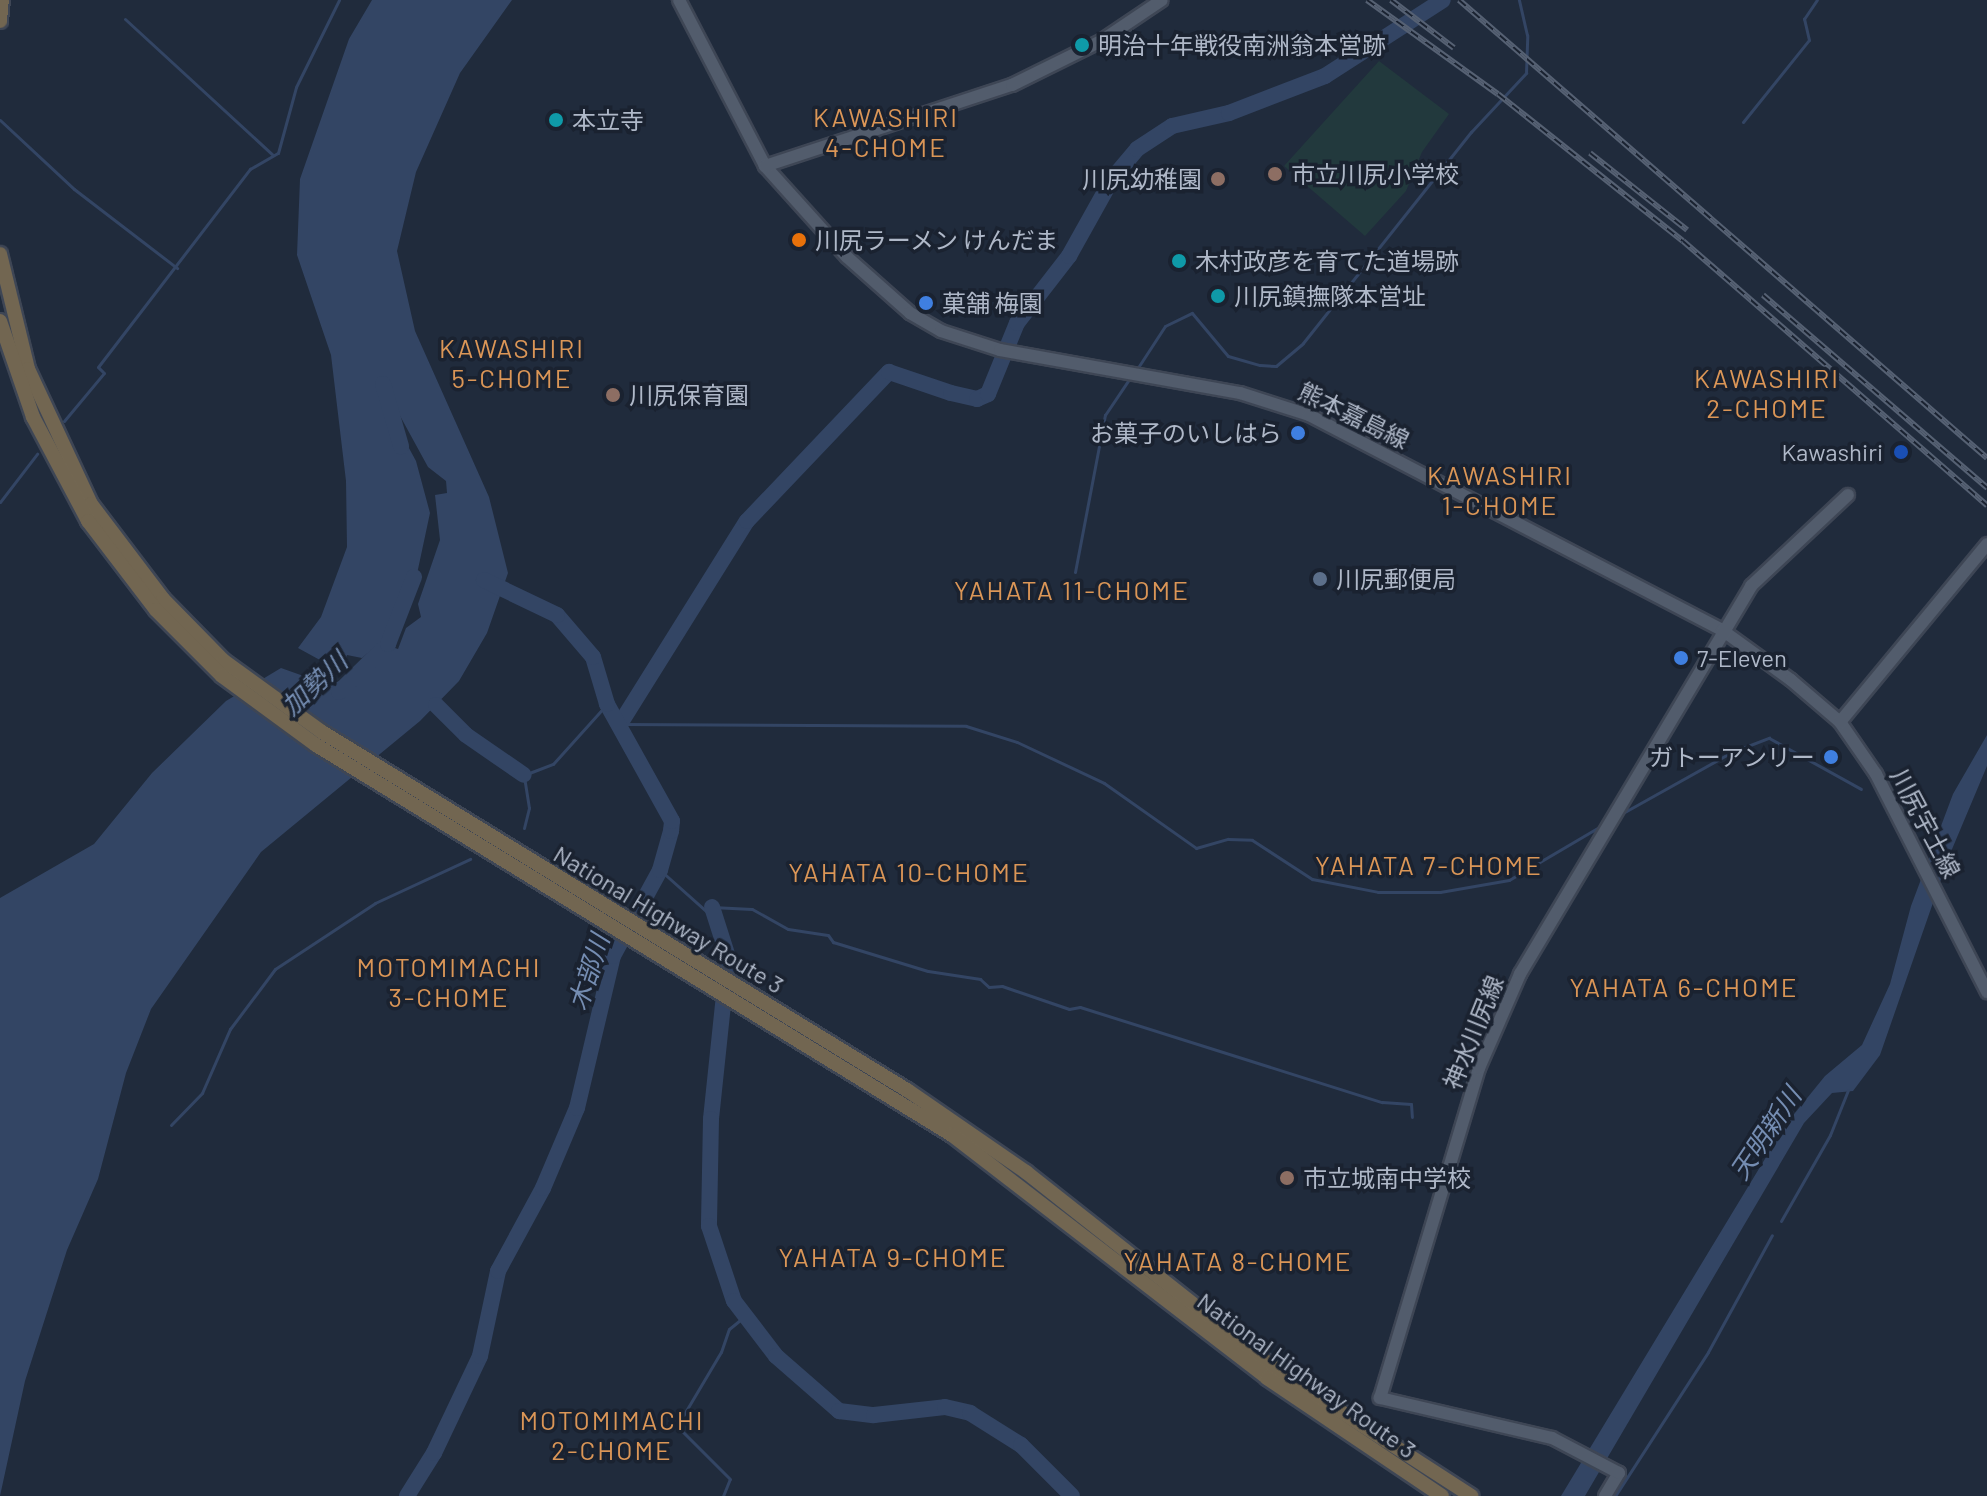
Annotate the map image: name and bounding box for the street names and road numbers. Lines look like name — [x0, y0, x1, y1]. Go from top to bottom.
street label: 熊本嘉島線 — [1294, 376, 1414, 454]
street label: 川尻宇土線 — [1885, 763, 1967, 883]
street label: National Highway Route 3 — [549, 839, 789, 999]
street label: 神水川尻線 — [1437, 971, 1509, 1093]
street label: National Highway Route 3 — [1192, 1286, 1422, 1464]

